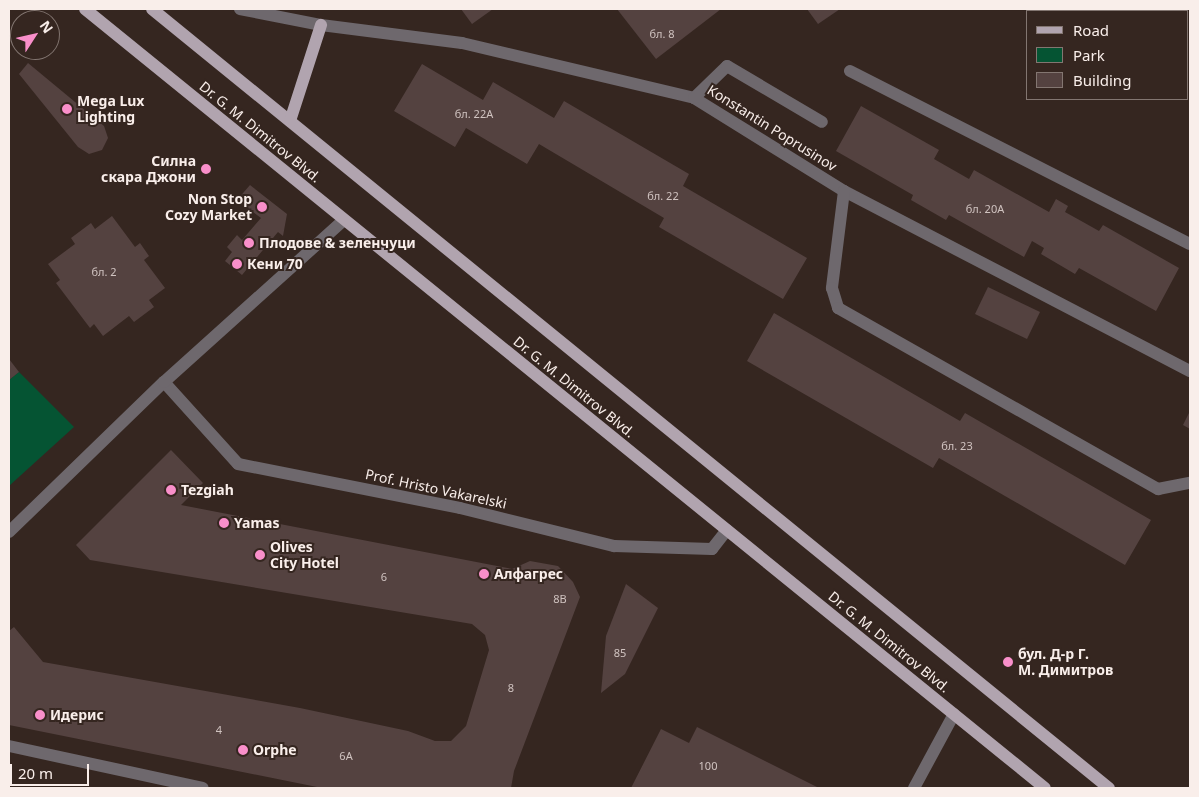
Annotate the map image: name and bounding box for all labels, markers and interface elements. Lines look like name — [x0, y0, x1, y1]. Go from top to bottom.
north arrow — [10, 10, 60, 60]
legend — [1026, 10, 1189, 100]
text: N — [36, 17, 58, 37]
text: Road — [1073, 20, 1109, 40]
house number: бл. 8 — [649, 27, 675, 41]
text: Park — [1073, 45, 1105, 65]
text: Building — [1073, 70, 1131, 90]
street label: Dr. G. M. Dimitrov Blvd. — [196, 78, 324, 186]
street label: Konstantin Poprusinov — [704, 81, 840, 175]
place label: Mega Lux Lighting — [77, 93, 144, 125]
marker: Mega Lux Lighting — [61, 103, 73, 115]
house number: бл. 22А — [455, 107, 493, 121]
place label: Силна скара Джони — [101, 153, 196, 186]
marker: Силна скара Джони — [200, 163, 212, 175]
house number: бл. 22 — [647, 189, 679, 203]
place label: Non Stop Cozy Market — [165, 191, 252, 223]
marker: Non Stop Cozy Market — [256, 201, 268, 213]
house number: бл. 20А — [966, 202, 1004, 216]
place label: Плодове & зеленчуци — [259, 235, 416, 251]
marker: Плодове & зеленчуци — [243, 237, 255, 249]
place label: Кени 70 — [247, 256, 303, 272]
marker: Кени 70 — [231, 258, 243, 270]
house number: бл. 2 — [91, 265, 117, 279]
street label: Dr. G. M. Dimitrov Blvd. — [510, 333, 638, 441]
house number: бл. 23 — [941, 439, 973, 453]
street label: Prof. Hristo Vakarelski — [364, 466, 508, 512]
place label: Tezgiah — [181, 482, 234, 498]
marker: Tezgiah — [165, 484, 177, 496]
place label: Yamas — [234, 515, 280, 531]
marker: Yamas — [218, 517, 230, 529]
place label: Olives City Hotel — [270, 539, 339, 572]
marker: Olives City Hotel — [254, 549, 266, 561]
place label: Алфагрес — [494, 566, 563, 582]
marker: Алфагрес — [478, 568, 490, 580]
house number: 6 — [381, 570, 387, 584]
street label: Dr. G. M. Dimitrov Blvd. — [825, 588, 953, 696]
house number: 8В — [553, 592, 567, 606]
house number: 85 — [614, 646, 626, 660]
place label: бул. Д-р Г. М. Димитров — [1018, 646, 1113, 679]
marker: бул. Д-р Г. М. Димитров — [1002, 656, 1014, 668]
house number: 8 — [508, 681, 514, 695]
place label: Идерис — [50, 707, 104, 723]
marker: Идерис — [34, 709, 46, 721]
house number: 4 — [216, 723, 222, 737]
place label: Orphe — [253, 742, 297, 758]
marker: Orphe — [237, 744, 249, 756]
house number: 6А — [339, 749, 353, 763]
scale bar — [12, 754, 91, 786]
house number: 100 — [699, 759, 717, 773]
text: 20 m — [18, 763, 53, 783]

